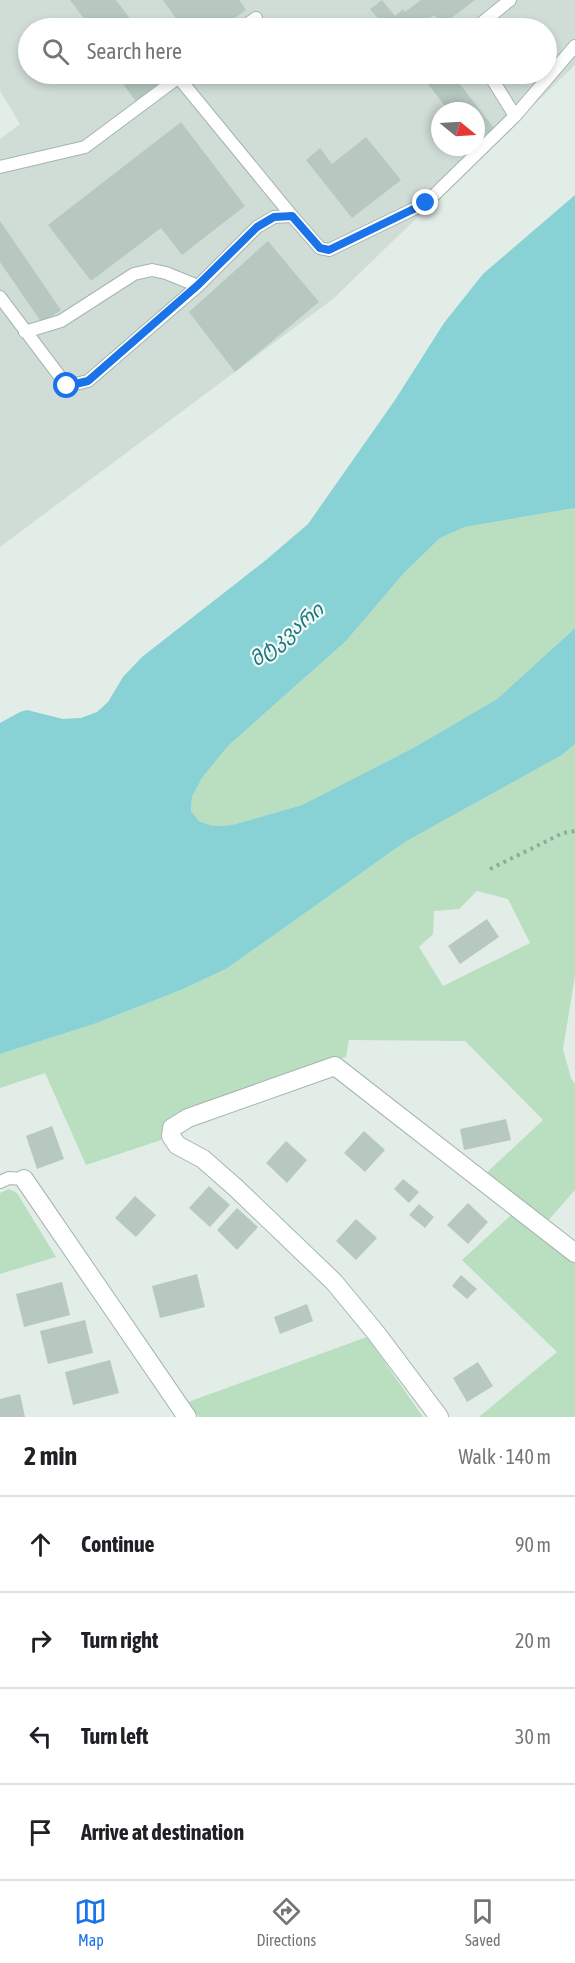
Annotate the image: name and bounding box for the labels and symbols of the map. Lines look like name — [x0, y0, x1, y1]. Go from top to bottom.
north arrow — [431, 102, 485, 156]
route end — [412, 189, 438, 215]
route start — [53, 372, 79, 398]
water label: მტკვარი — [244, 596, 329, 672]

